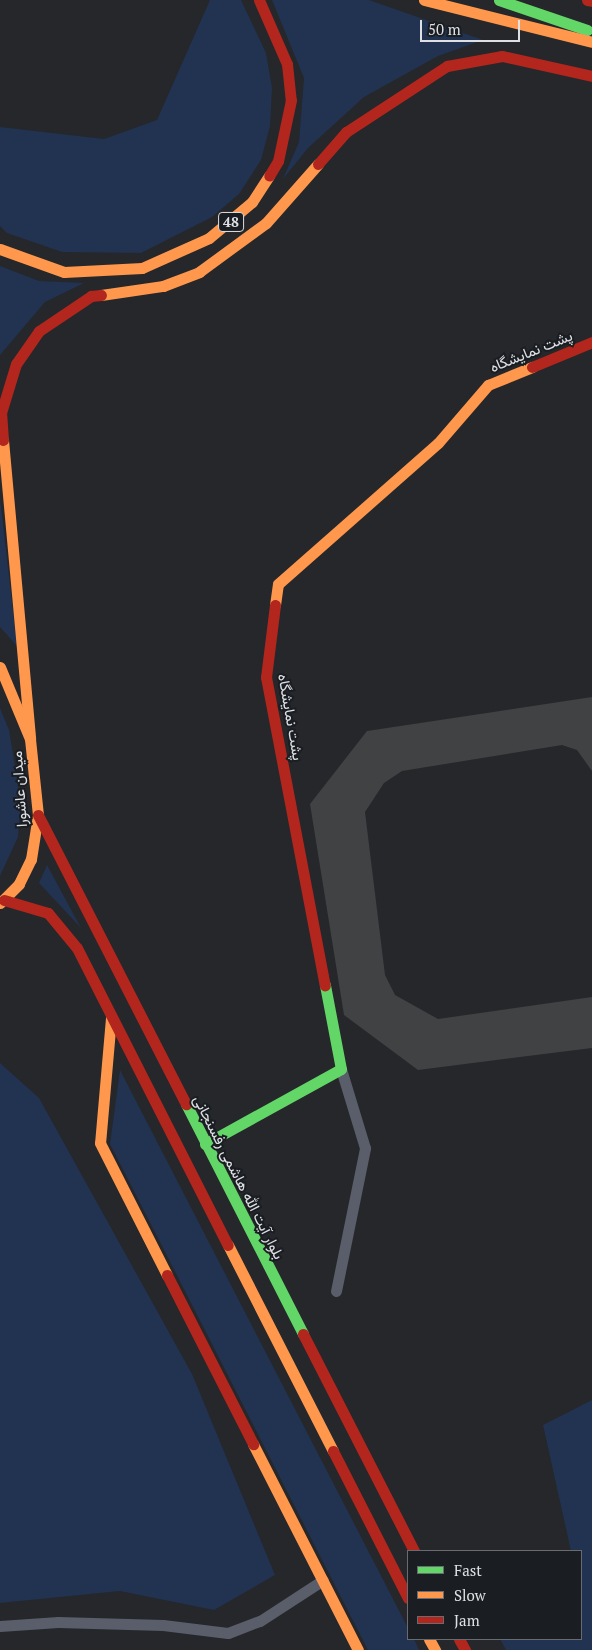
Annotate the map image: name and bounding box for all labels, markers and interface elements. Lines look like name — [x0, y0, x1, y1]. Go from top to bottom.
scale bar — [422, 10, 522, 42]
text: 50 m — [428, 19, 461, 39]
road number: 48 — [217, 210, 245, 233]
street label: پشت نمایشگاه — [487, 326, 575, 376]
street label: پشت نمایشگاه — [275, 672, 307, 762]
street label: میدان عاشورا — [7, 750, 31, 828]
street label: بلوار آیت الله هاشمی رفسنجانی — [190, 1092, 288, 1262]
legend — [407, 1550, 582, 1640]
text: Fast — [454, 1560, 482, 1580]
text: Slow — [454, 1585, 486, 1605]
text: Jam — [454, 1610, 480, 1630]

